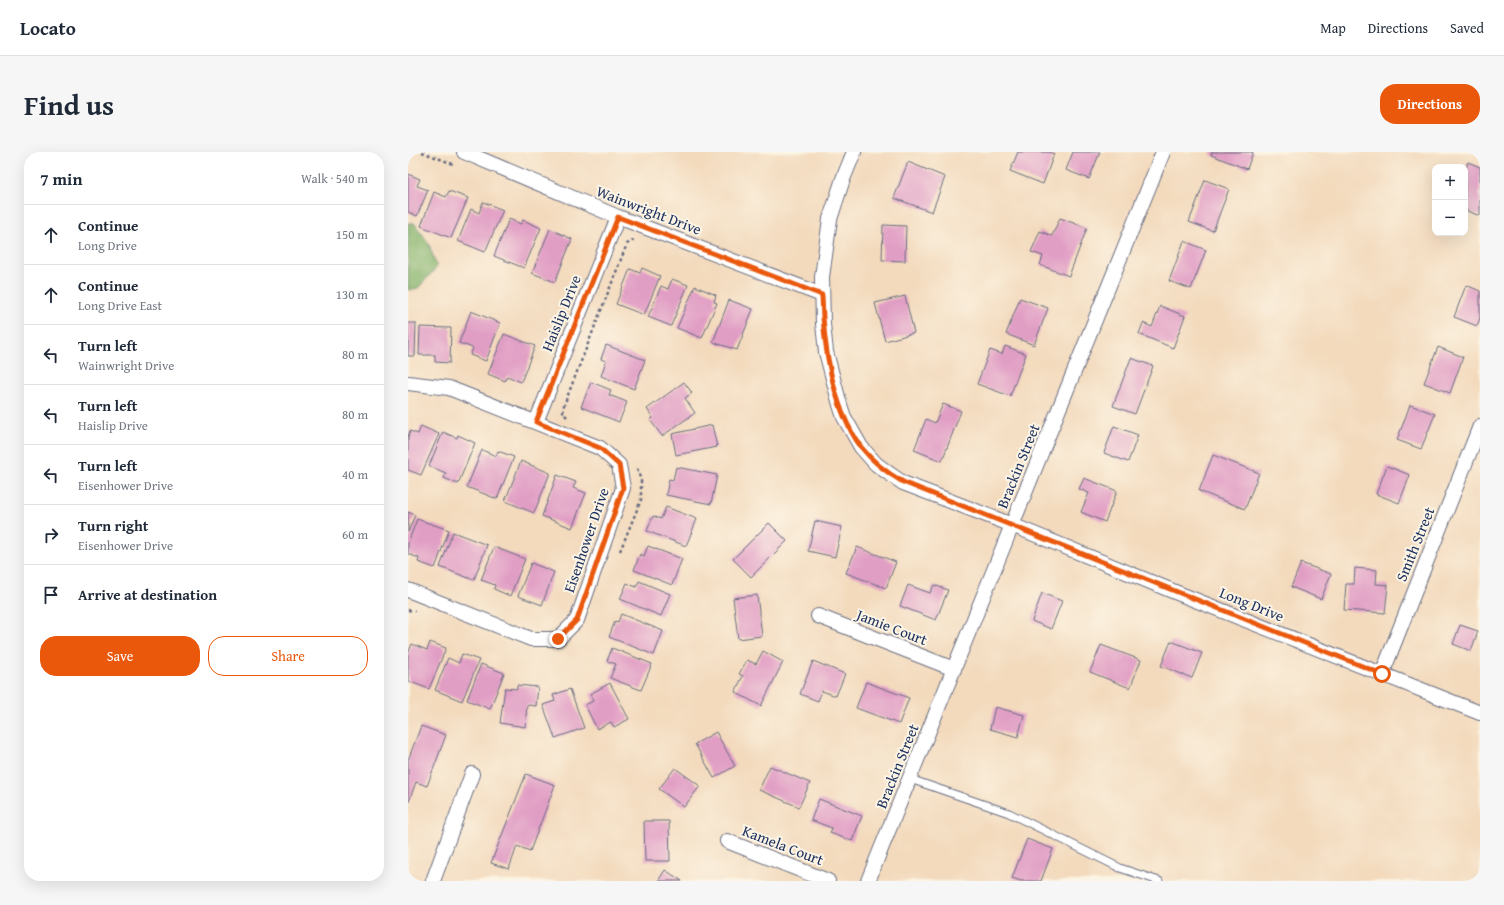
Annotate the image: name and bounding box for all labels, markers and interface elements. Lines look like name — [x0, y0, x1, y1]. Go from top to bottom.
text: Locato — [20, 14, 76, 42]
text: Map — [1320, 18, 1346, 38]
text: Directions — [1368, 18, 1428, 38]
text: Saved — [1450, 18, 1484, 38]
text: Find us — [24, 84, 114, 125]
button: Directions — [1380, 84, 1480, 124]
map controls — [1432, 164, 1468, 236]
button: + — [1432, 164, 1468, 200]
text: 7 min — [40, 166, 82, 191]
text: Walk · 540 m — [301, 169, 368, 188]
street label: Wainwright Drive — [593, 180, 705, 240]
button: − — [1432, 200, 1468, 236]
text: Continue — [78, 215, 139, 236]
icon: ahead — [40, 224, 62, 246]
text: 150 m — [336, 225, 368, 244]
text: Long Drive — [78, 236, 137, 255]
street label: Haislip Drive — [536, 272, 586, 354]
text: Continue — [78, 275, 139, 296]
icon: ahead — [40, 284, 62, 306]
text: 130 m — [336, 285, 368, 304]
text: Long Drive East — [78, 296, 162, 315]
text: Turn left — [78, 335, 137, 356]
icon: left — [40, 344, 62, 366]
text: 80 m — [342, 345, 368, 364]
text: Wainwright Drive — [78, 356, 174, 375]
text: Turn left — [78, 395, 137, 416]
icon: left — [40, 404, 62, 426]
text: 80 m — [342, 405, 368, 424]
text: Haislip Drive — [78, 416, 148, 435]
street label: Brackin Street — [991, 420, 1045, 511]
text: Turn left — [78, 455, 137, 476]
icon: left — [40, 464, 62, 486]
text: 40 m — [342, 465, 368, 484]
text: Eisenhower Drive — [78, 476, 173, 495]
street label: Eisenhower Drive — [558, 485, 614, 595]
street label: Smith Street — [1391, 503, 1440, 584]
text: Turn right — [78, 515, 149, 536]
icon: right — [40, 524, 62, 546]
text: 60 m — [342, 525, 368, 544]
text: Eisenhower Drive — [78, 536, 173, 555]
street label: Long Drive — [1217, 582, 1287, 626]
icon: arrive — [40, 584, 62, 606]
text: Arrive at destination — [78, 584, 217, 605]
street label: Jamie Court — [852, 603, 931, 650]
route end — [549, 630, 567, 648]
button: Save — [40, 636, 200, 676]
button: Share — [208, 636, 368, 676]
route start — [1373, 665, 1391, 683]
street label: Brackin Street — [870, 720, 924, 811]
street label: Kamela Court — [739, 820, 827, 870]

